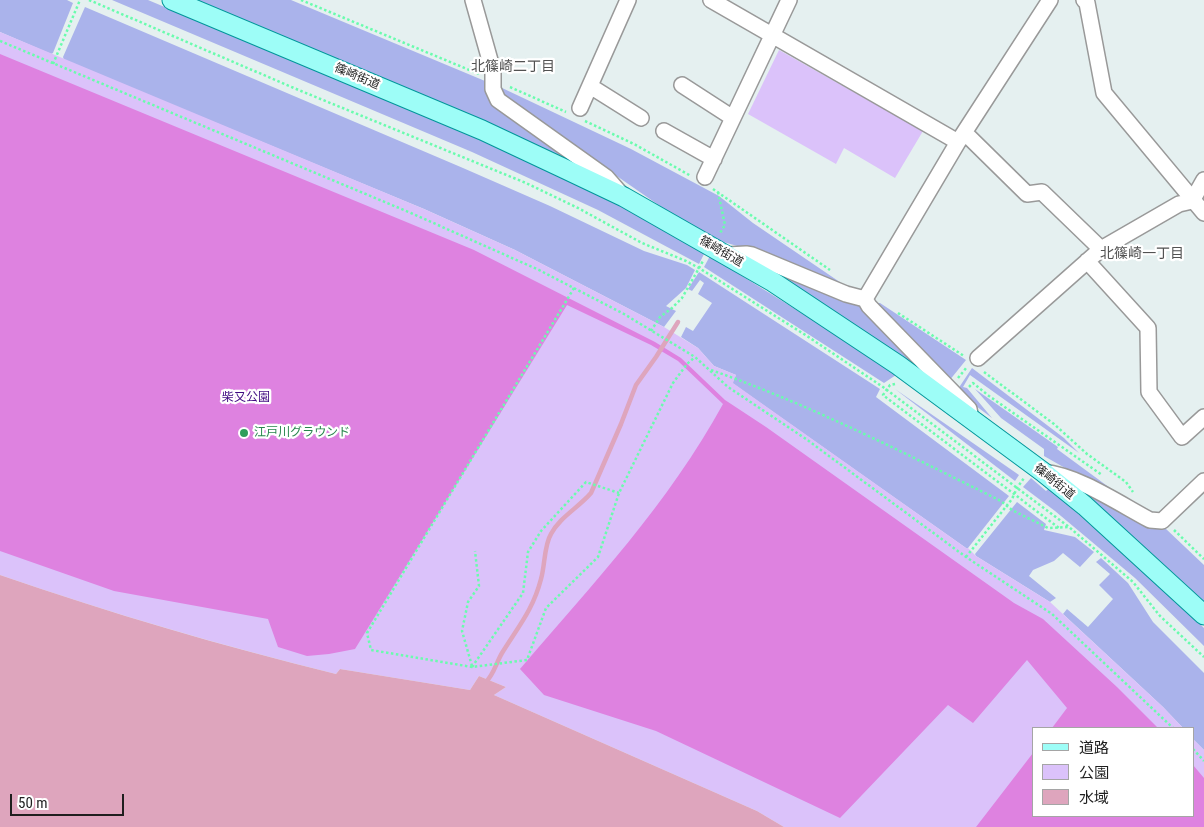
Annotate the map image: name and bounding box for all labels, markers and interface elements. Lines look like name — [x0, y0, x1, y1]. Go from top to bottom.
district label: 北篠崎二丁目 — [471, 59, 555, 75]
street label: 篠崎街道 — [332, 61, 382, 93]
street label: 篠崎街道 — [697, 234, 745, 270]
district label: 北篠崎一丁目 — [1100, 246, 1184, 262]
park label: 柴又公園 — [222, 391, 270, 405]
place label: 江戸川グラウンド — [254, 426, 350, 440]
marker: 江戸川グラウンド — [238, 427, 250, 439]
street label: 篠崎街道 — [1031, 461, 1077, 503]
legend — [1032, 727, 1194, 817]
text: 道路 — [1079, 739, 1109, 757]
text: 公園 — [1079, 764, 1109, 782]
scale bar — [12, 784, 126, 816]
text: 水域 — [1079, 789, 1109, 807]
text: 50 m — [18, 794, 48, 812]

